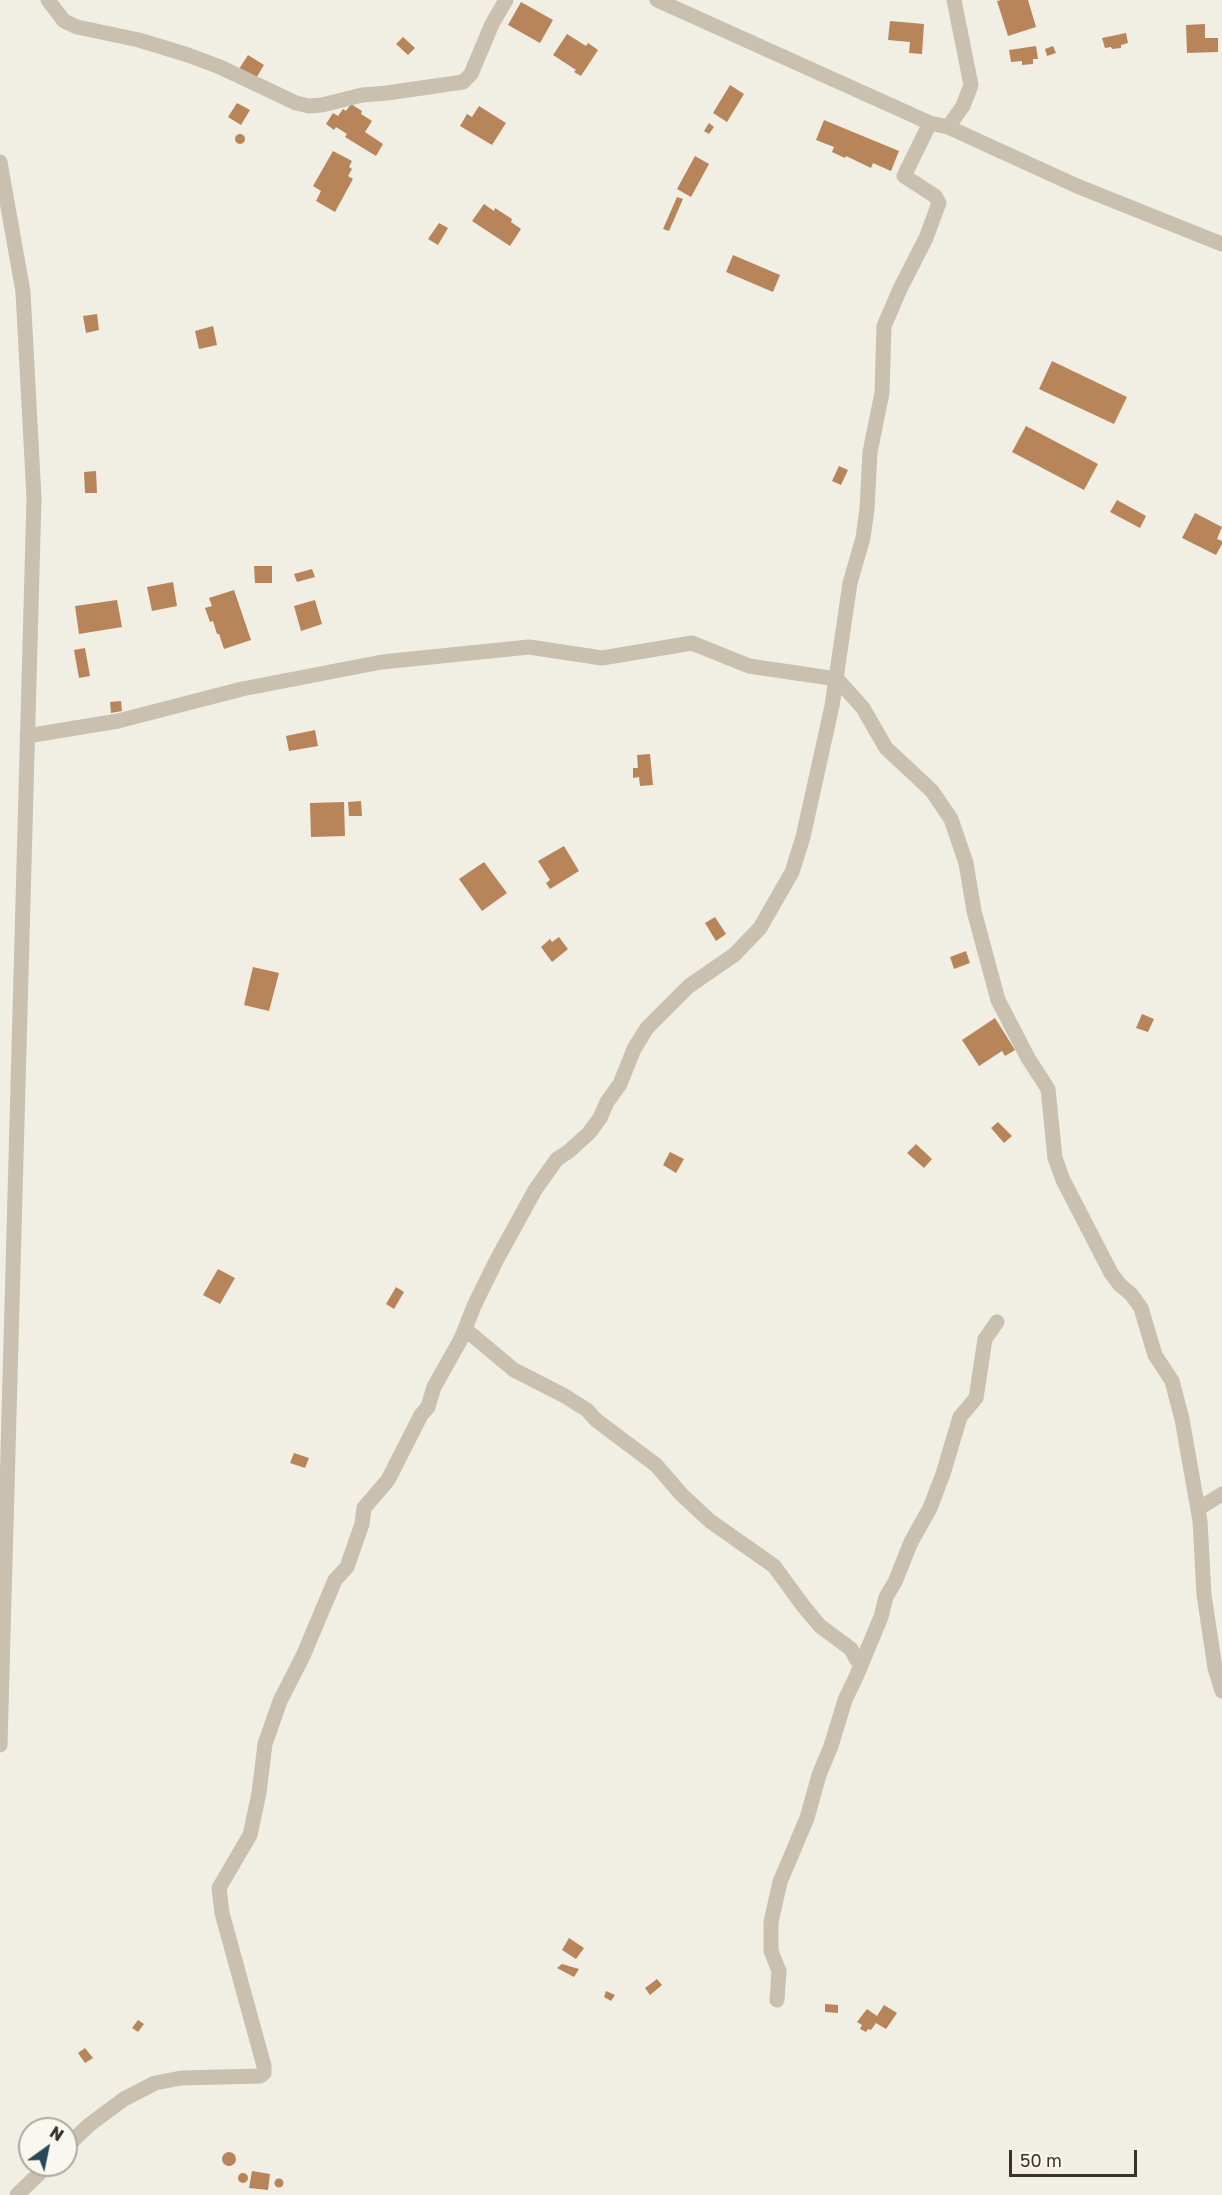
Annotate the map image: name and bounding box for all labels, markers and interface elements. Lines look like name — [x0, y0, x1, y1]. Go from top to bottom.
north arrow — [18, 2117, 78, 2177]
text: N — [46, 2122, 67, 2145]
scale bar — [1012, 2138, 1140, 2176]
text: 50 m — [1020, 2149, 1062, 2171]

